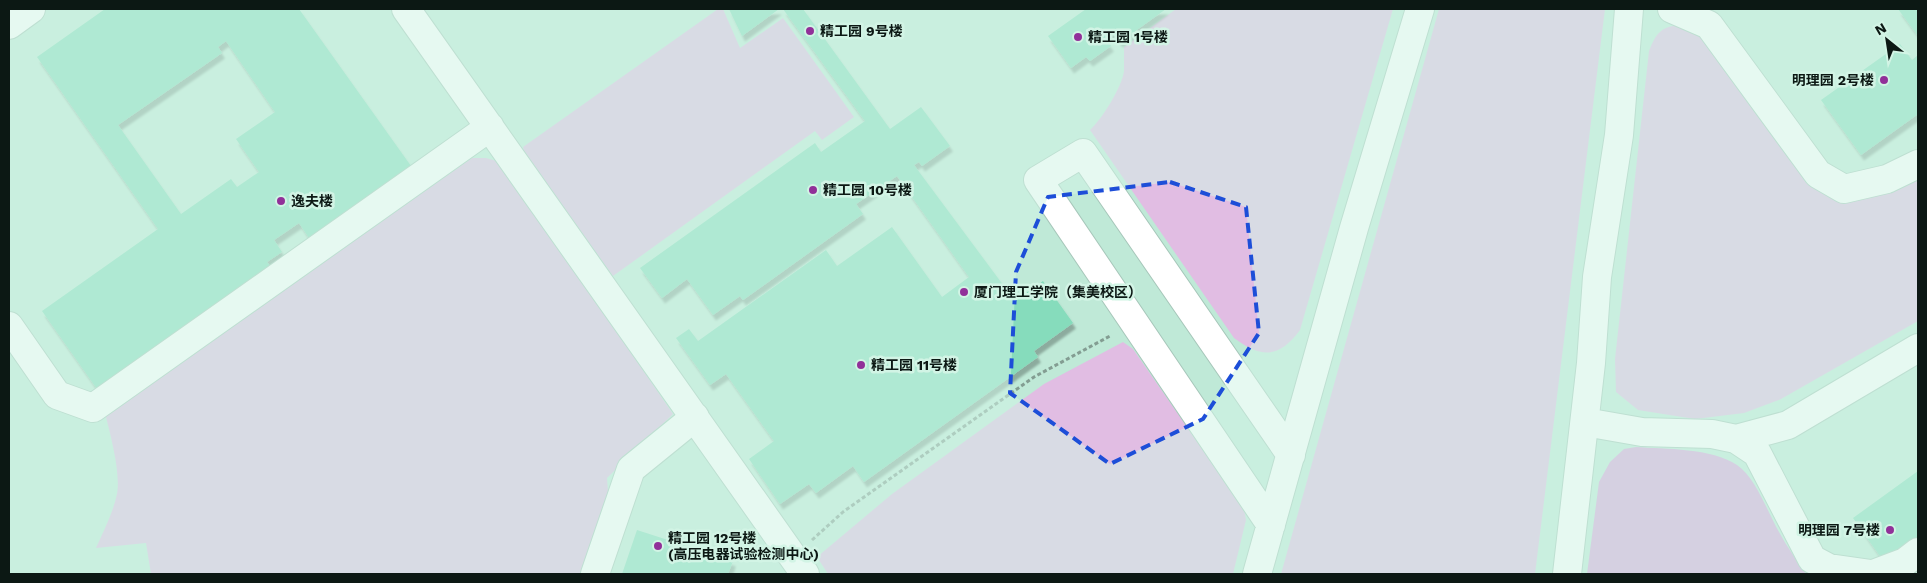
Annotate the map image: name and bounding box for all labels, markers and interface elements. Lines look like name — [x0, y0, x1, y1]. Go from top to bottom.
north arrow — [1862, 15, 1912, 65]
text: N — [1872, 19, 1889, 38]
place label: 精工园 9号楼 — [820, 23, 903, 39]
marker: 精工园 9号楼 — [804, 25, 816, 37]
place label: 精工园 1号楼 — [1088, 29, 1168, 45]
marker: 精工园 1号楼 — [1072, 31, 1084, 43]
place label: 明理园 2号楼 — [1792, 72, 1874, 88]
marker: 明理园 2号楼 — [1878, 74, 1890, 86]
place label: 精工园 10号楼 — [823, 182, 912, 198]
marker: 精工园 10号楼 — [807, 184, 819, 196]
place label: 逸夫楼 — [291, 193, 333, 209]
marker: 逸夫楼 — [275, 195, 287, 207]
place label: 厦门理工学院（集美校区） — [974, 284, 1142, 300]
marker: 厦门理工学院（集美校区） — [958, 286, 970, 298]
place label: 精工园 11号楼 — [871, 357, 957, 373]
marker: 精工园 11号楼 — [855, 359, 867, 371]
place label: 明理园 7号楼 — [1798, 522, 1880, 538]
marker: 明理园 7号楼 — [1884, 524, 1896, 536]
place label: 精工园 12号楼 (高压电器试验检测中心) — [668, 530, 819, 562]
marker: 精工园 12号楼 (高压电器试验检测中心) — [652, 540, 664, 552]

